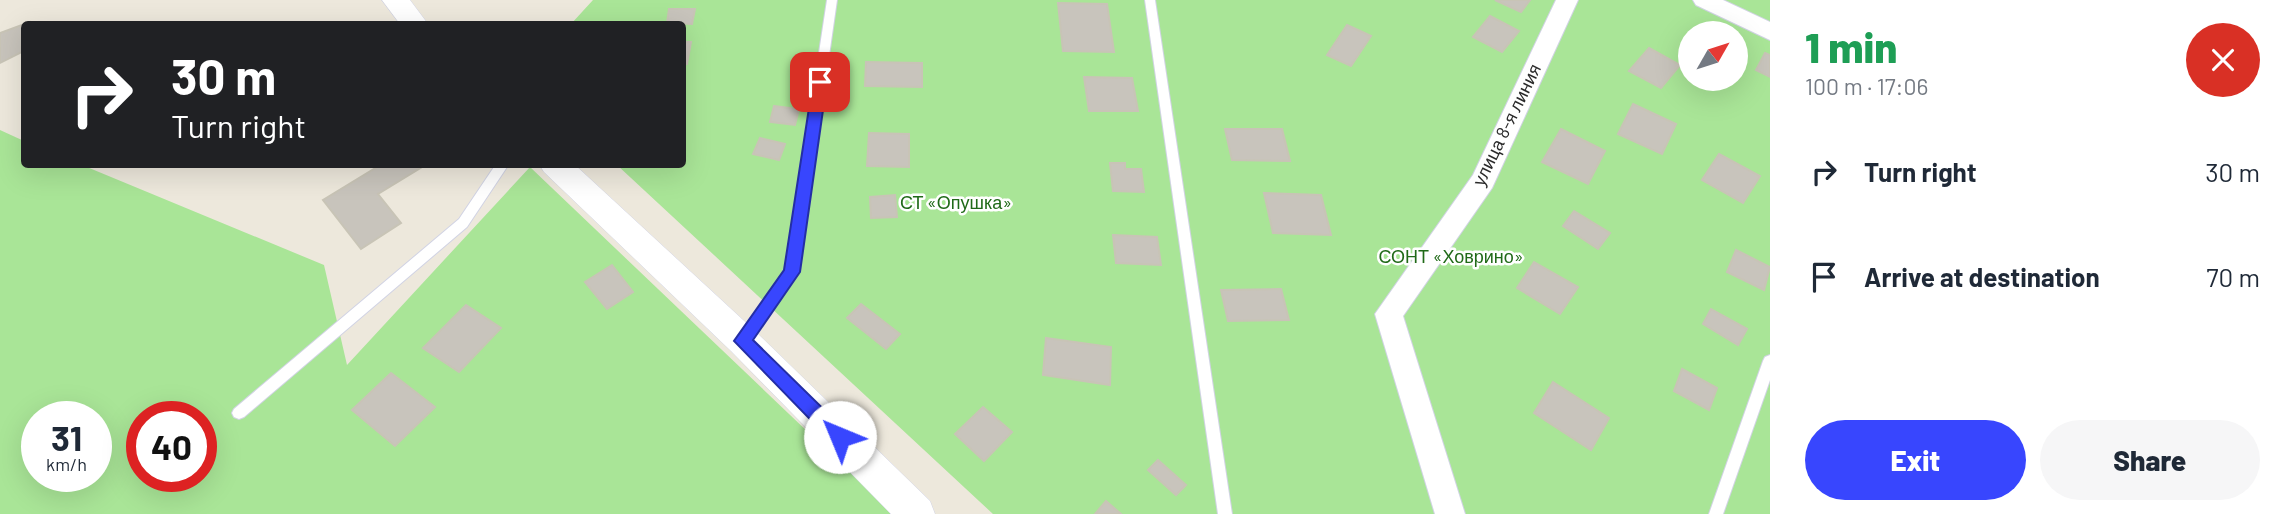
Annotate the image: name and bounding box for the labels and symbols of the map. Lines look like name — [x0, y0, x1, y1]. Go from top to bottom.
north arrow — [1678, 21, 1748, 91]
pin — [790, 52, 850, 112]
street label: улица 8-я линия — [1467, 60, 1545, 189]
park label: СТ «Опушка» — [900, 191, 1012, 213]
park label: СОНТ «Ховрино» — [1378, 245, 1524, 267]
position arrow — [803, 400, 877, 474]
speed limit sign: 40 — [126, 401, 217, 492]

